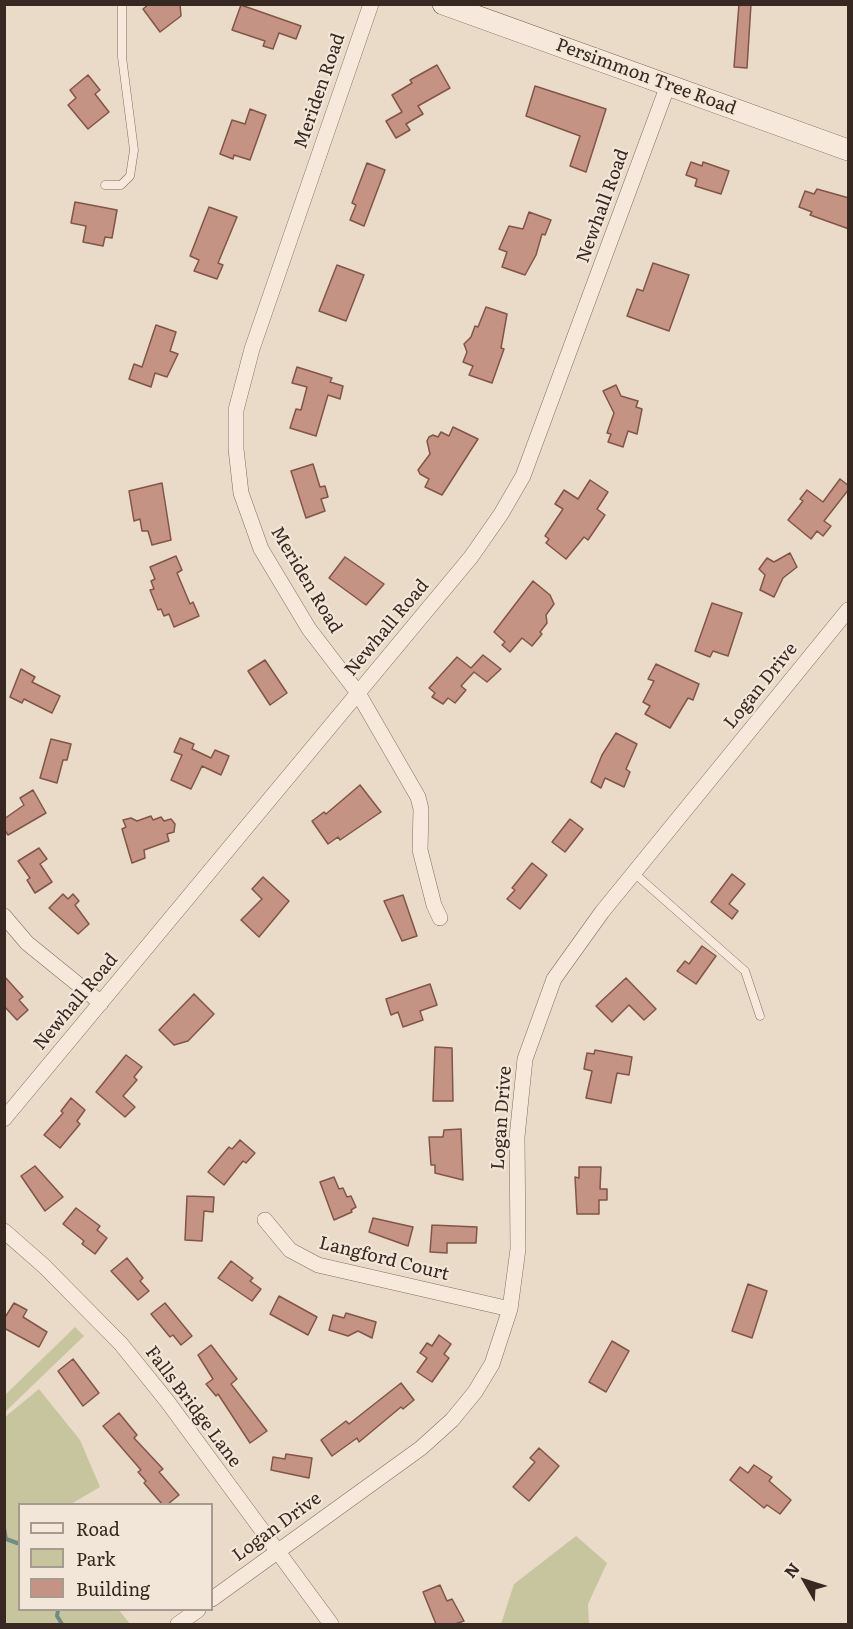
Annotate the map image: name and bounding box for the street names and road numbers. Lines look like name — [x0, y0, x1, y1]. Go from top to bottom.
street label: Meriden Road — [290, 30, 350, 152]
street label: Persimmon Tree Road — [553, 34, 739, 120]
street label: Newhall Road — [572, 146, 634, 266]
street label: Meriden Road — [266, 523, 346, 637]
street label: Newhall Road — [340, 575, 434, 681]
street label: Logan Drive — [720, 639, 802, 733]
street label: Newhall Road — [29, 949, 123, 1055]
street label: Logan Drive — [488, 1065, 516, 1171]
street label: Langford Court — [317, 1232, 451, 1286]
street label: Falls Bridge Lane — [140, 1342, 246, 1472]
street label: Logan Drive — [229, 1488, 325, 1566]

